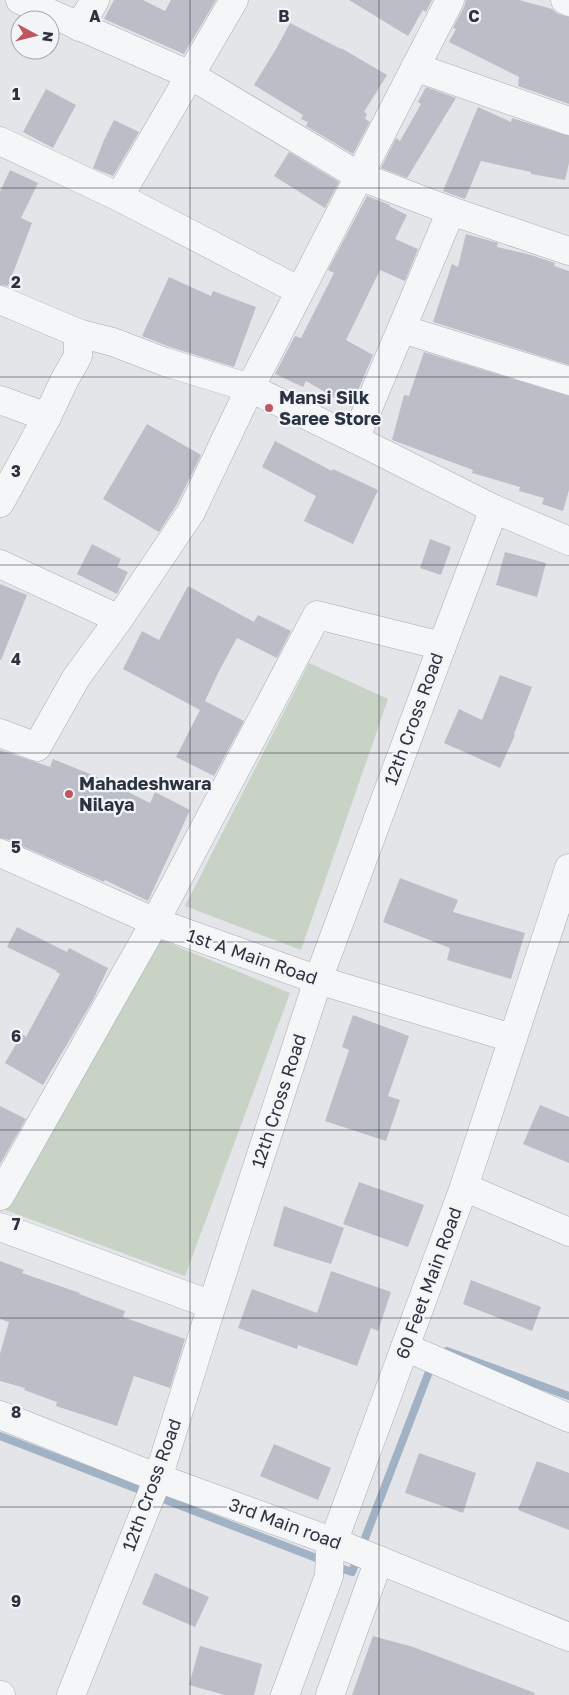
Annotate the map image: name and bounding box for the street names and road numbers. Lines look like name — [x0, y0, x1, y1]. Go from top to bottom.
street label: 12th Cross Road — [379, 649, 447, 788]
street label: 1st A Main Road — [184, 923, 321, 989]
street label: 12th Cross Road — [246, 1031, 310, 1170]
street label: 60 Feet Main Road — [390, 1204, 466, 1362]
street label: 12th Cross Road — [117, 1415, 185, 1554]
street label: 3rd Main road — [226, 1493, 344, 1554]

